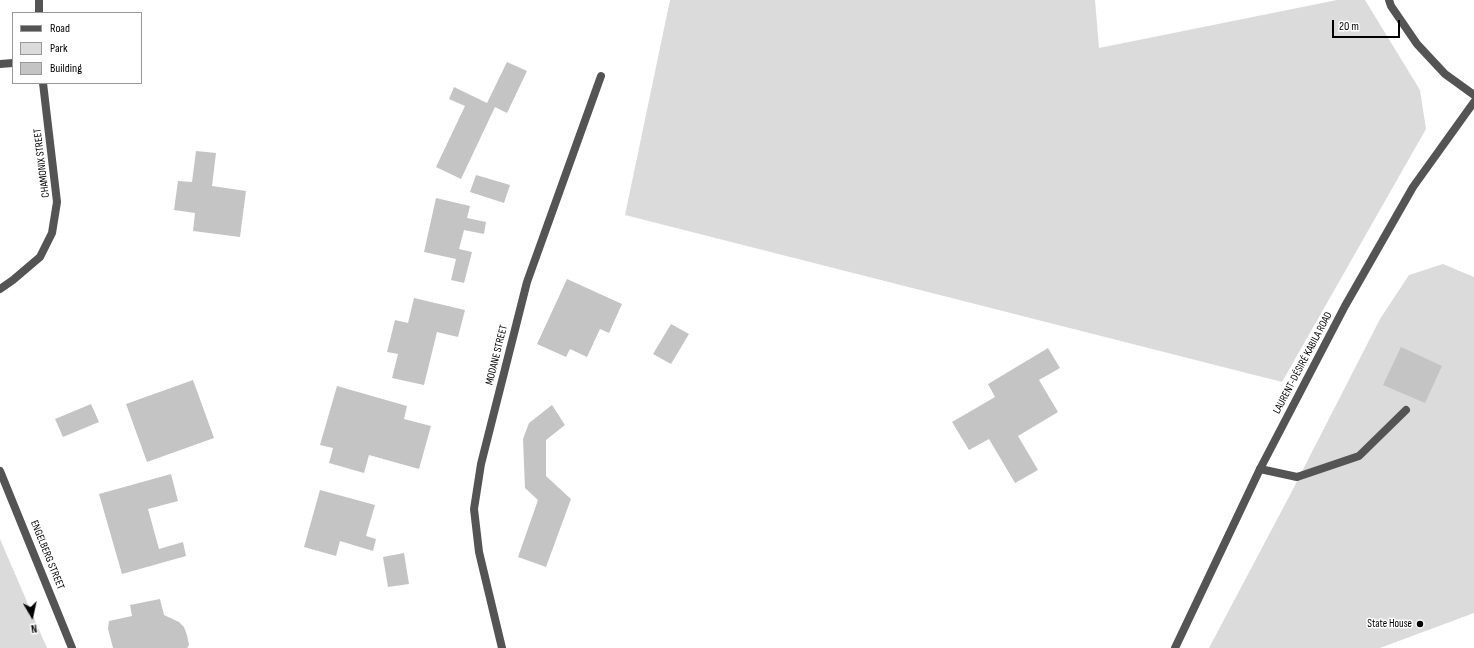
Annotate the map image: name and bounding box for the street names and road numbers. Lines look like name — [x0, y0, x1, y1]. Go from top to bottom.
street label: CHAMONIX STREET — [31, 128, 53, 198]
street label: LAURENT-DÉSIRÉ KABILA ROAD — [1270, 310, 1336, 416]
street label: MODANE STREET — [483, 324, 511, 386]
street label: ENGELBERG STREET — [27, 518, 67, 592]

